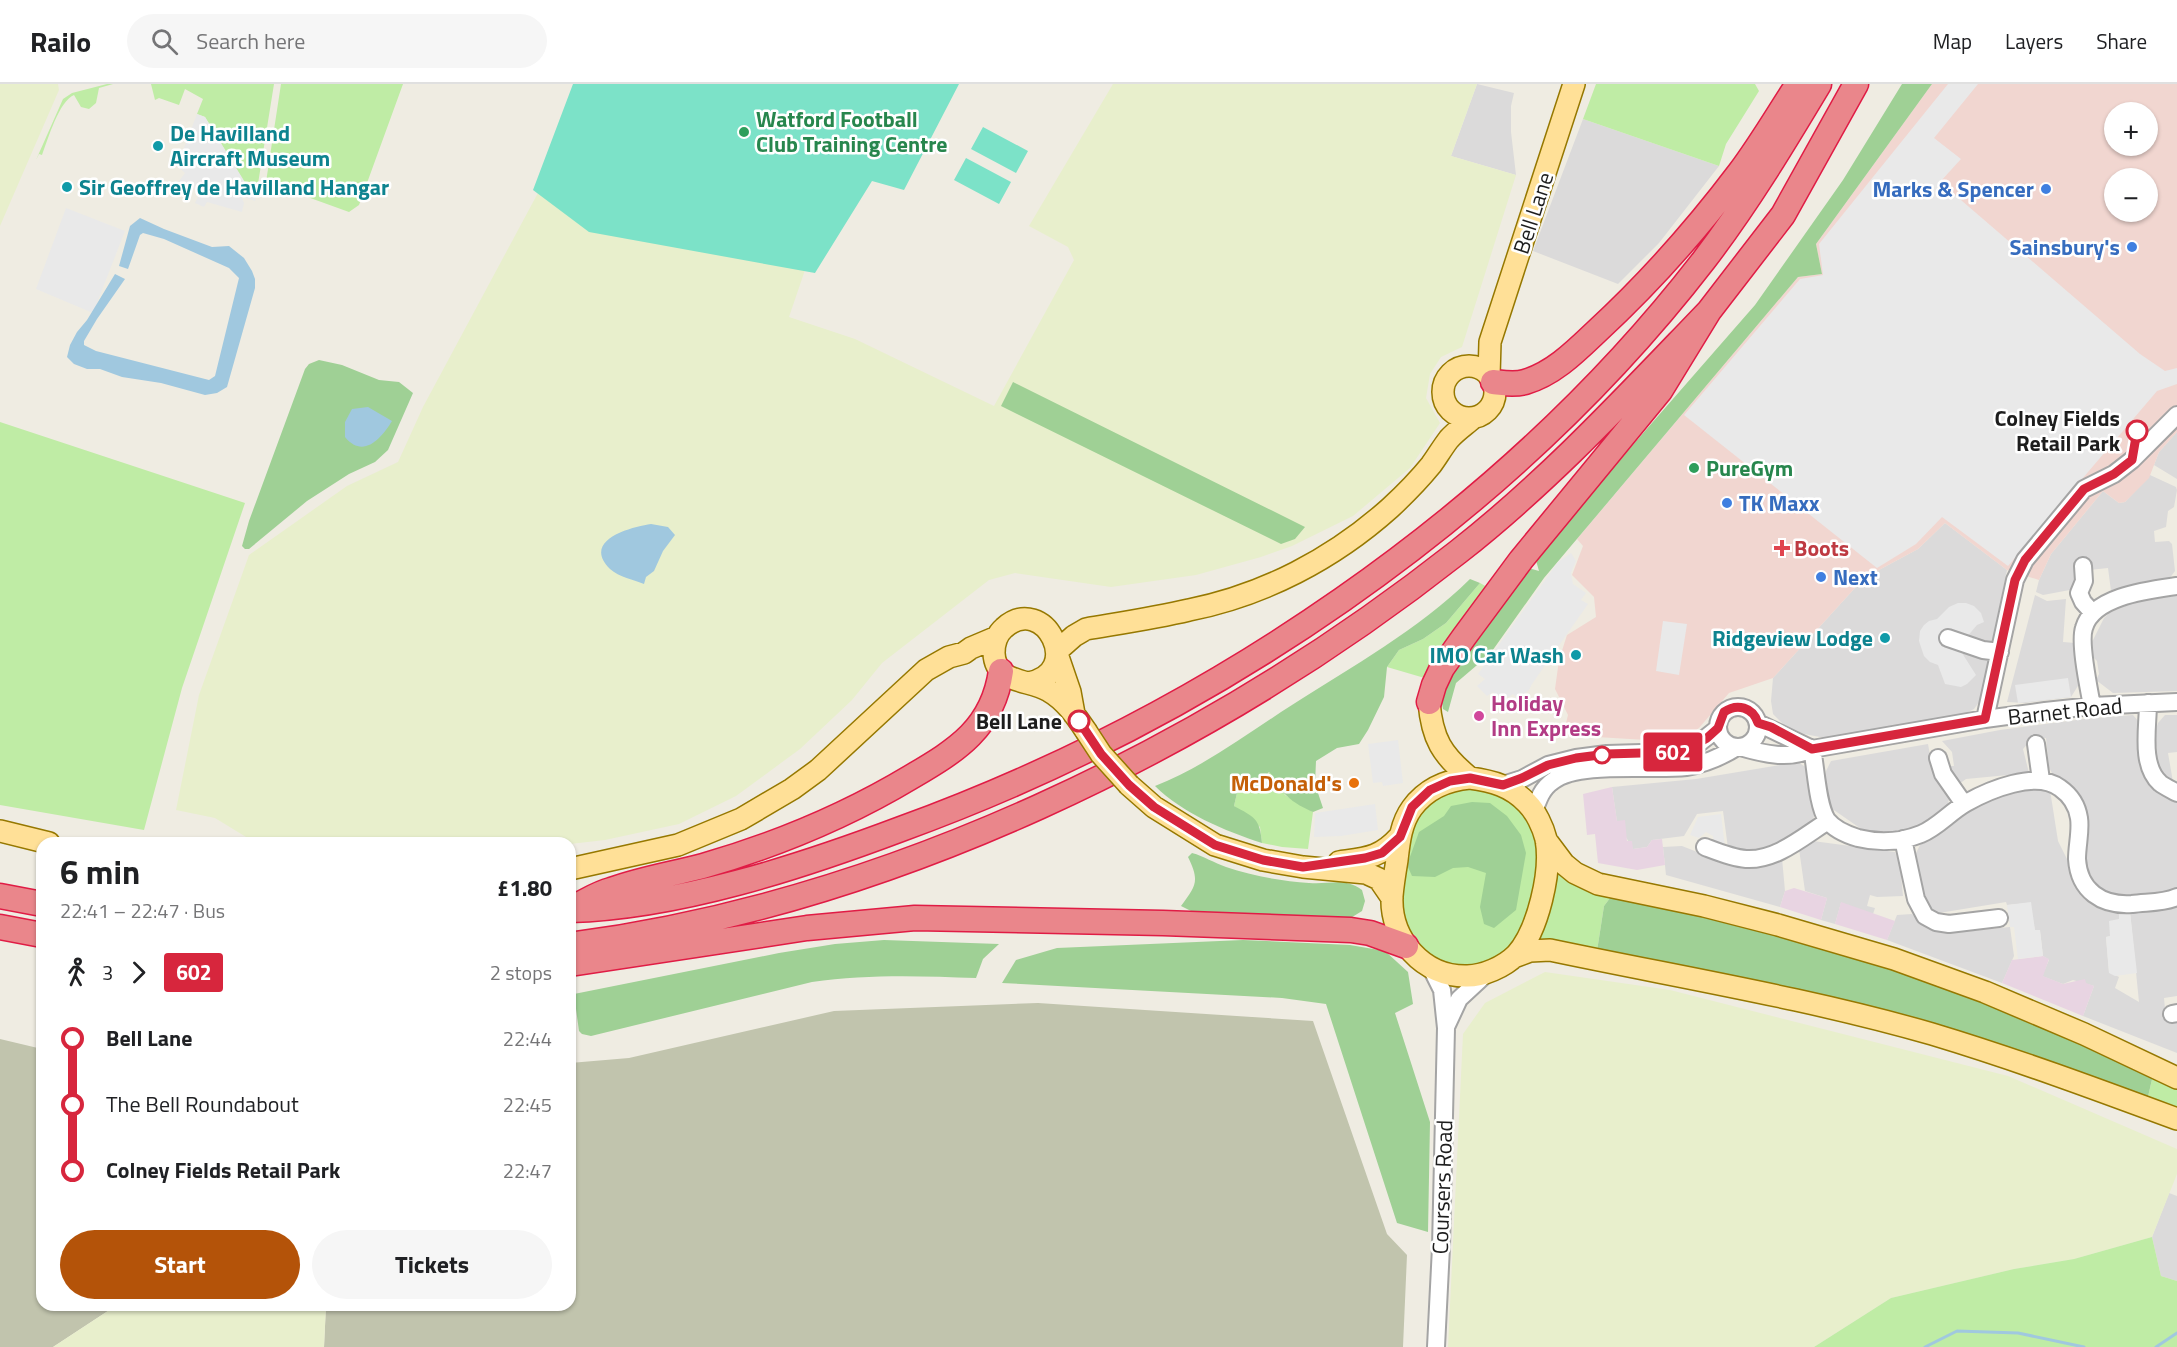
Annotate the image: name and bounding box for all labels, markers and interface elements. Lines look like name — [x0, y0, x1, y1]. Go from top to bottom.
search box — [127, 14, 547, 68]
text: Railo — [30, 20, 91, 63]
text: Search here — [196, 24, 305, 58]
icon: search — [148, 25, 181, 58]
text: Map — [1933, 25, 1972, 57]
text: Layers — [2005, 25, 2063, 57]
text: Share — [2096, 25, 2147, 57]
place label: Watford Football Club Training Centre — [756, 102, 948, 161]
map controls — [2104, 102, 2158, 222]
button: + — [2104, 102, 2158, 156]
place label: De Havilland Aircraft Museum — [170, 116, 330, 175]
marker: Watford Football Club Training Centre — [737, 125, 751, 139]
marker: De Havilland Aircraft Museum — [151, 139, 165, 153]
street label: Bell Lane — [1504, 168, 1562, 258]
button: − — [2104, 168, 2158, 222]
place label: Sir Geoffrey de Havilland Hangar — [79, 170, 389, 204]
place label: Marks & Spencer — [1872, 172, 2034, 206]
marker: Sir Geoffrey de Havilland Hangar — [60, 180, 74, 194]
marker: Marks & Spencer — [2039, 182, 2053, 196]
place label: Sainsbury's — [2010, 230, 2120, 264]
marker: Sainsbury's — [2125, 240, 2139, 254]
place label: Colney Fields Retail Park — [1995, 401, 2121, 460]
marker: Colney Fields Retail Park — [2126, 420, 2148, 442]
place label: PureGym — [1706, 451, 1793, 485]
marker: PureGym — [1687, 461, 1701, 475]
place label: TK Maxx — [1739, 486, 1820, 520]
marker: TK Maxx — [1720, 496, 1734, 510]
place label: Boots — [1794, 531, 1849, 565]
marker: Boots — [1775, 541, 1789, 555]
place label: Next — [1833, 560, 1878, 594]
marker: Next — [1814, 570, 1828, 584]
place label: Ridgeview Lodge — [1712, 621, 1873, 655]
marker: Ridgeview Lodge — [1878, 631, 1892, 645]
place label: IMO Car Wash — [1430, 638, 1564, 672]
marker: IMO Car Wash — [1569, 648, 1583, 662]
place label: Holiday Inn Express — [1491, 686, 1601, 745]
street label: Barnet Road — [2006, 688, 2124, 734]
place label: Bell Lane — [976, 704, 1062, 738]
marker: Holiday Inn Express — [1472, 709, 1486, 723]
marker: Bell Lane — [1068, 710, 1090, 732]
line badge: 602 — [1638, 732, 1708, 772]
text: 602 — [1655, 736, 1691, 768]
unlabelled marker — [1593, 746, 1611, 764]
place label: McDonald's — [1231, 766, 1342, 800]
marker: McDonald's — [1347, 776, 1361, 790]
text: 6 min — [60, 847, 140, 897]
text: £1.80 — [497, 871, 552, 905]
text: 22:41 – 22:47 · Bus — [60, 895, 225, 926]
icon: walk — [60, 956, 93, 989]
icon: forward — [122, 956, 155, 989]
text: 602 — [176, 956, 211, 988]
text: 3 — [102, 957, 113, 988]
text: 2 stops — [490, 957, 552, 988]
text: Bell Lane — [106, 1021, 192, 1055]
text: 22:44 — [503, 1023, 552, 1054]
text: The Bell Roundabout — [106, 1087, 299, 1121]
text: 22:45 — [503, 1089, 552, 1120]
street label: Coursers Road — [1423, 1119, 1461, 1255]
text: Colney Fields Retail Park — [106, 1153, 340, 1187]
text: 22:47 — [503, 1155, 552, 1186]
button: Start — [60, 1230, 300, 1299]
button: Tickets — [312, 1230, 552, 1299]

